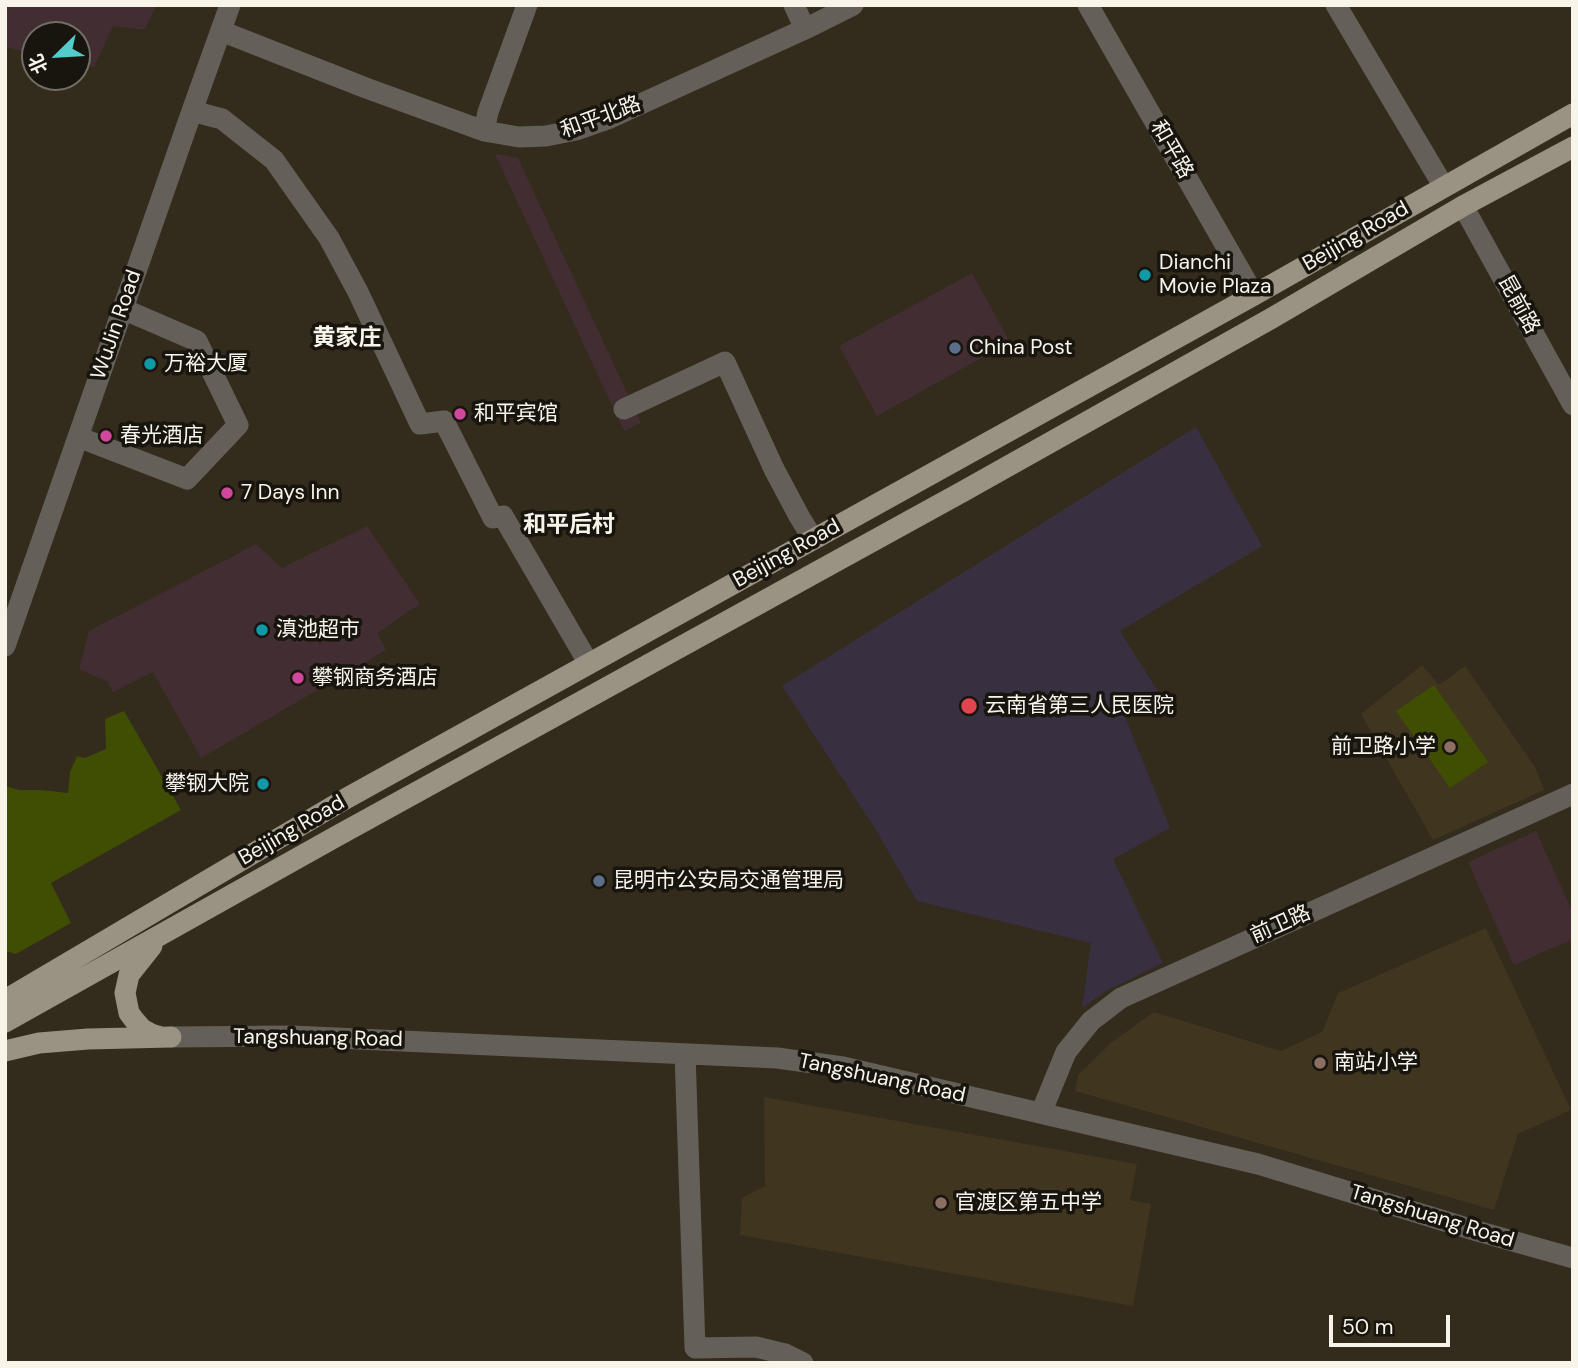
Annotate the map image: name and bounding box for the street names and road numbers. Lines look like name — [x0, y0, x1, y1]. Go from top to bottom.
street label: 和平北路 — [557, 92, 645, 144]
street label: 和平路 — [1144, 116, 1198, 184]
street label: Beijing Road — [1299, 197, 1413, 277]
street label: WuJin Road — [87, 267, 147, 383]
street label: 昆前路 — [1492, 271, 1544, 339]
street label: Beijing Road — [729, 514, 845, 594]
street label: Beijing Road — [235, 791, 349, 871]
street label: 前卫路 — [1247, 901, 1315, 949]
street label: Tangshuang Road — [233, 1025, 403, 1053]
street label: Tangshuang Road — [796, 1049, 968, 1109]
street label: Tangshuang Road — [1347, 1180, 1517, 1254]

